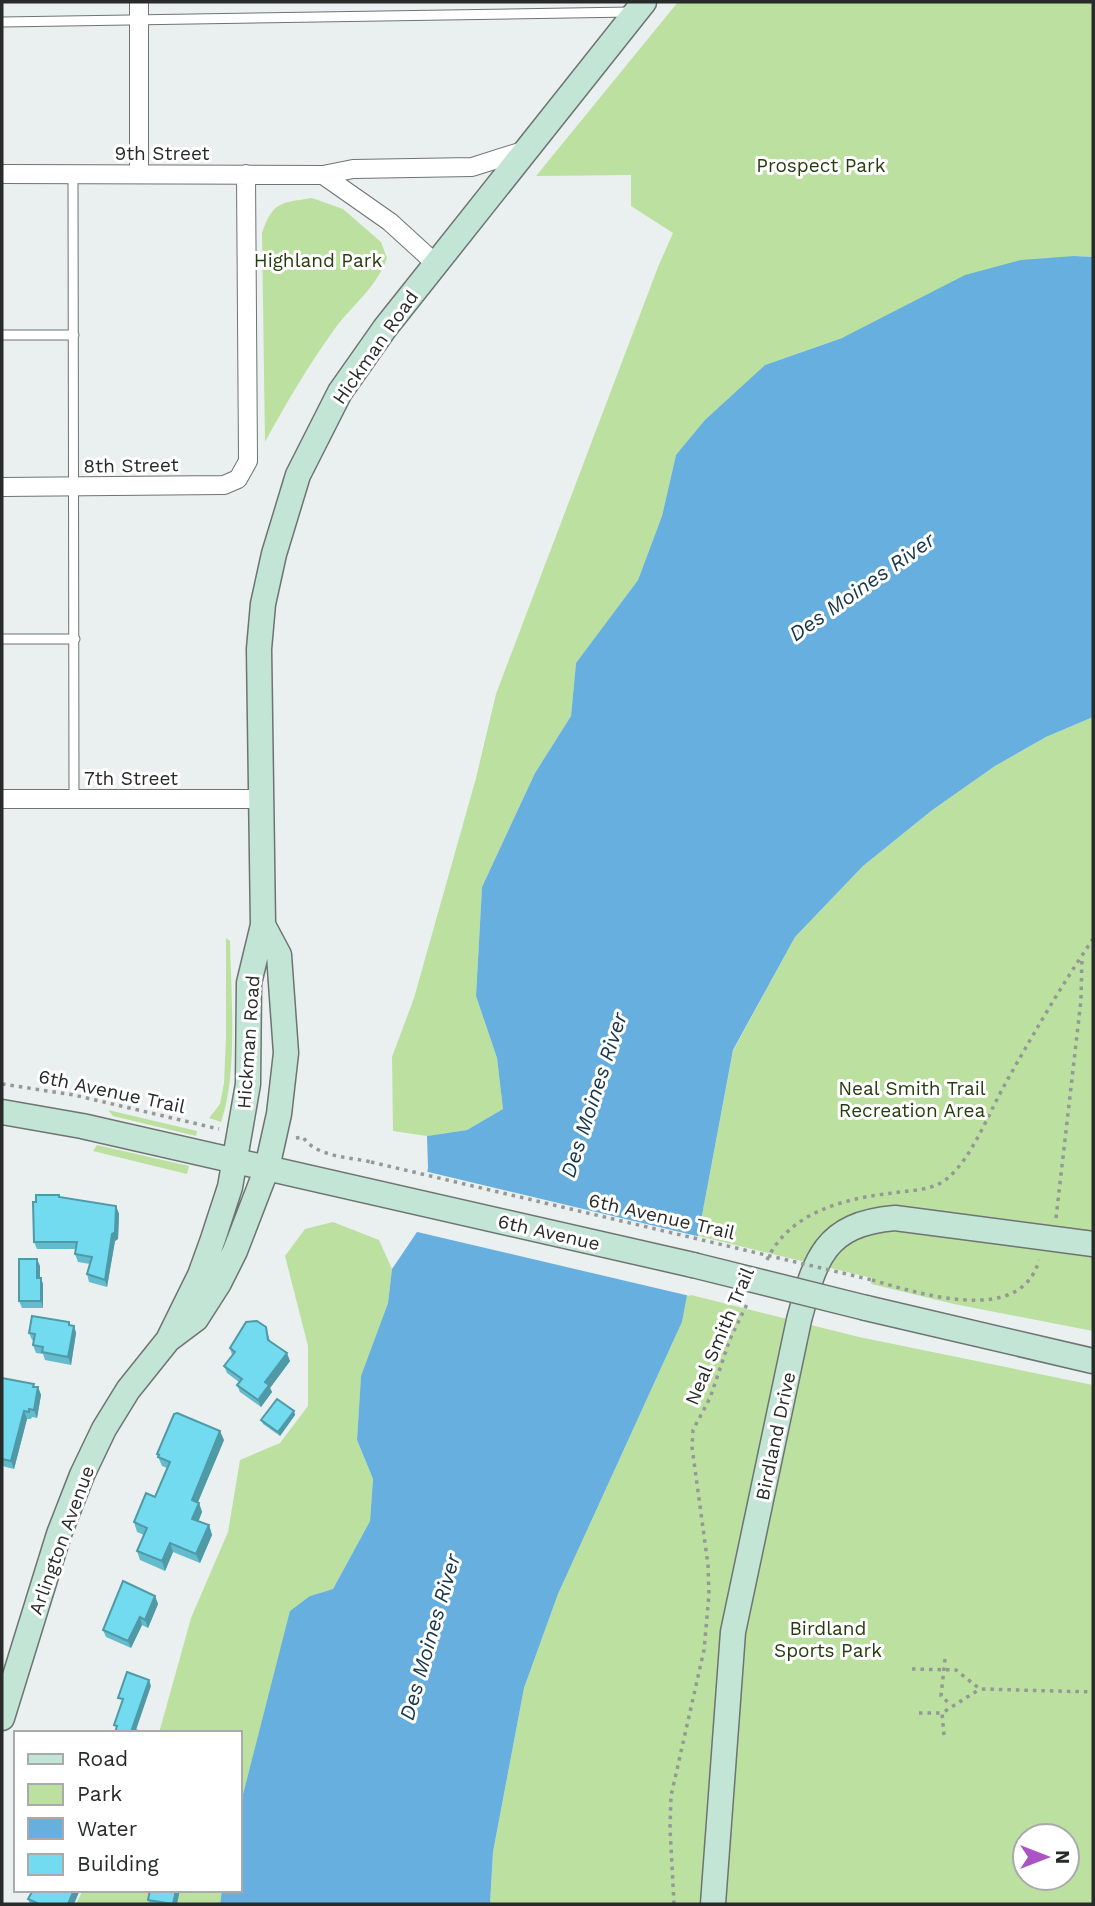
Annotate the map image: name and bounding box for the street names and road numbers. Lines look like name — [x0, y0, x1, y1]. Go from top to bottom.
street label: 9th Street — [114, 142, 210, 165]
street label: Hickman Road — [328, 286, 423, 409]
street label: 8th Street — [83, 453, 179, 478]
street label: 7th Street — [84, 767, 178, 790]
street label: Hickman Road — [232, 974, 265, 1110]
street label: 6th Avenue Trail — [36, 1065, 188, 1118]
street label: 6th Avenue Trail — [586, 1188, 737, 1245]
street label: 6th Avenue — [496, 1210, 602, 1255]
street label: Neal Smith Trail — [680, 1264, 759, 1409]
street label: Birdland Drive — [751, 1370, 800, 1502]
street label: Arlington Avenue — [24, 1462, 99, 1618]

